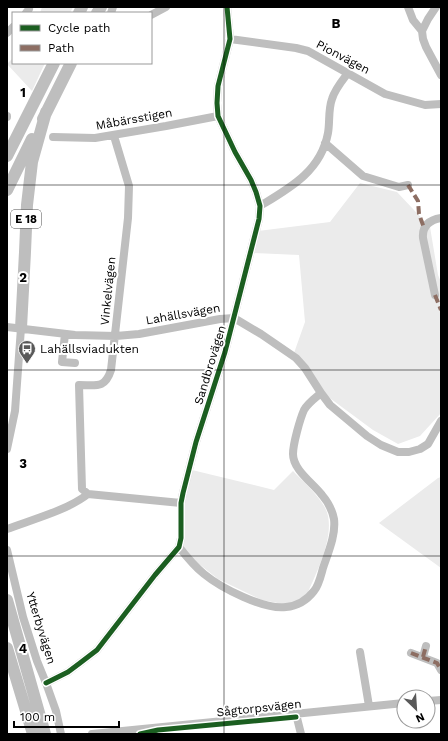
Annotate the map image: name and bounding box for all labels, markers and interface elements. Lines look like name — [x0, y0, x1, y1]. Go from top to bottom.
legend — [12, 12, 152, 64]
text: B — [332, 16, 341, 31]
text: Cycle path — [48, 21, 110, 35]
street label: Pionvägen — [314, 37, 372, 77]
text: Path — [48, 41, 74, 55]
text: 1 — [20, 85, 26, 100]
street label: Måbärsstigen — [95, 105, 173, 133]
road number: E 18 — [11, 210, 41, 228]
street label: Vinkelvägen — [97, 256, 119, 326]
text: 2 — [19, 270, 27, 285]
street label: Lahällsvägen — [145, 301, 221, 327]
street label: Sandbrovägen — [191, 324, 229, 406]
bus stop icon: Lahällsviadukten — [17, 339, 37, 364]
place label: Lahällsviadukten — [40, 342, 139, 356]
text: 3 — [19, 456, 27, 471]
street label: Ytterbyvägen — [23, 590, 59, 666]
text: 4 — [19, 641, 28, 656]
north arrow — [396, 689, 436, 729]
street label: Sågtorpsvägen — [216, 697, 302, 719]
scale bar — [14, 703, 119, 729]
text: 100 m — [20, 710, 55, 724]
text: N — [414, 710, 426, 725]

